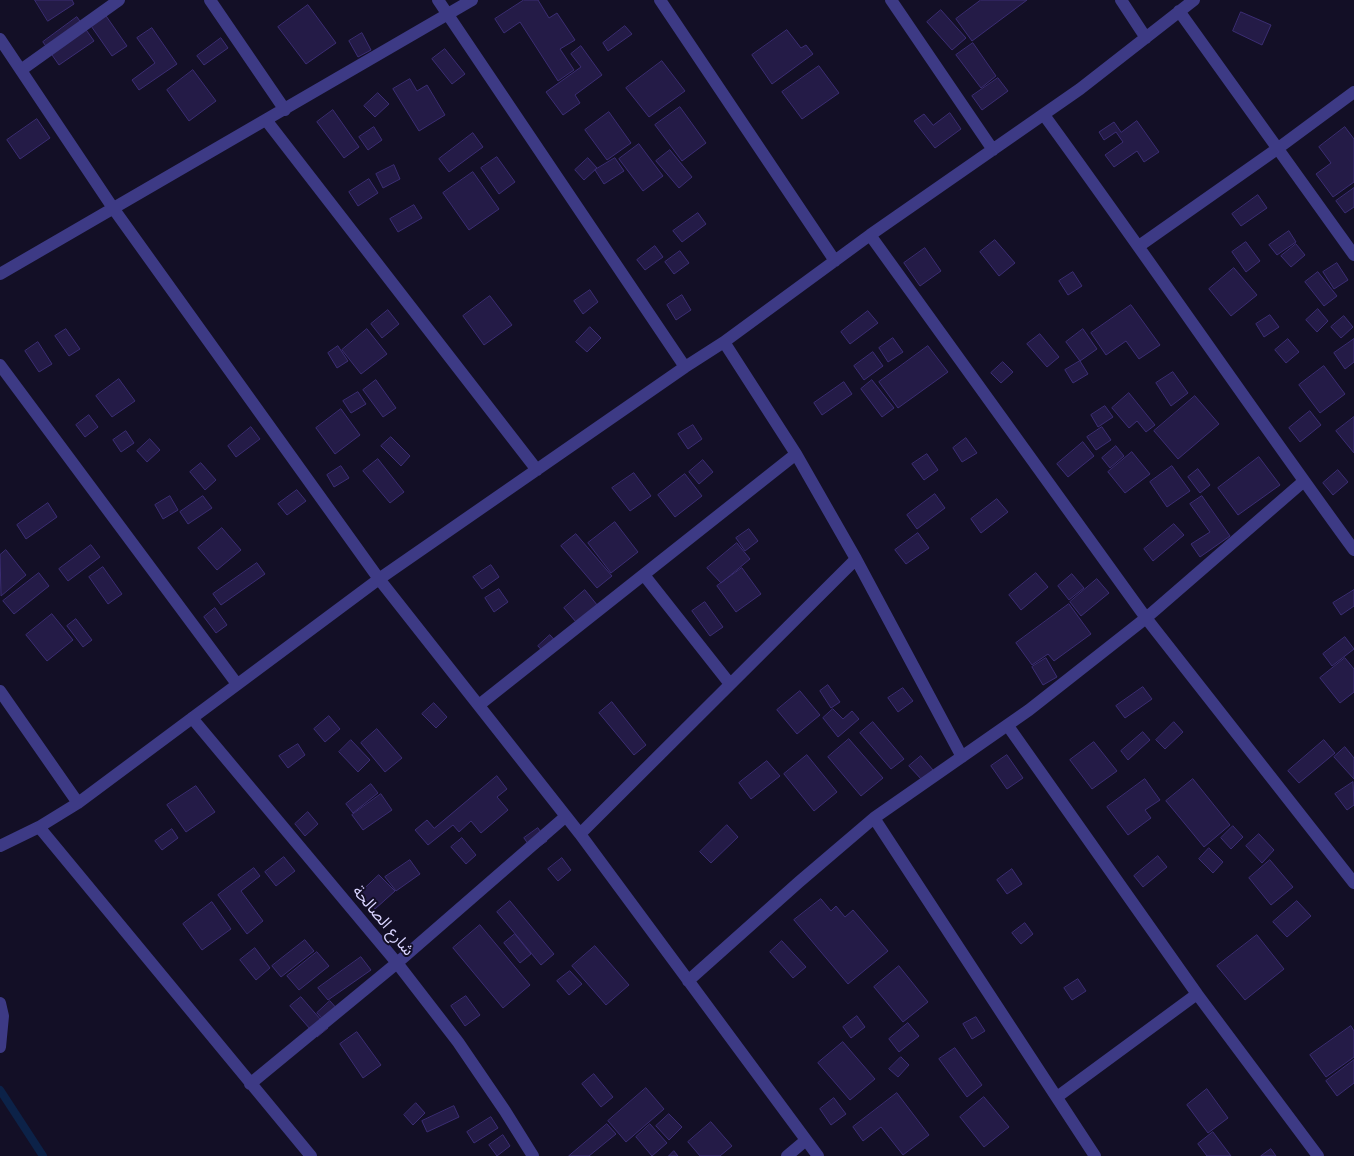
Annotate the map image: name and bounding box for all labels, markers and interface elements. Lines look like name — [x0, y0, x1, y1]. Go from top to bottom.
street label: شارع الصالحة — [348, 882, 418, 960]

